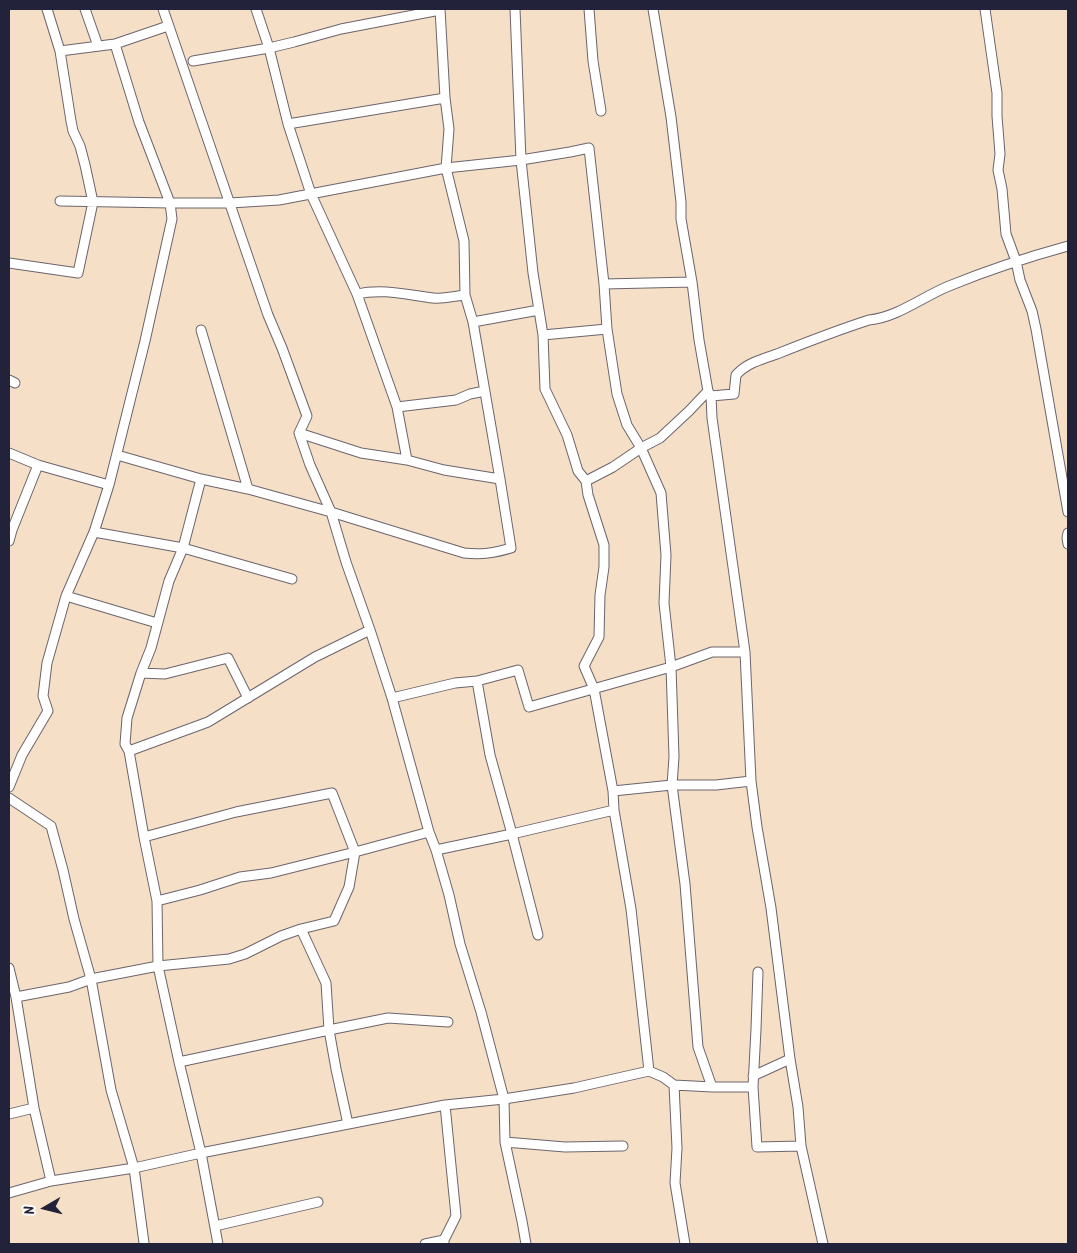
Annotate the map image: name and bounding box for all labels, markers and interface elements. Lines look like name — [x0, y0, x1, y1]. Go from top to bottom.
north arrow — [20, 1183, 70, 1233]
text: N — [19, 1204, 42, 1216]

